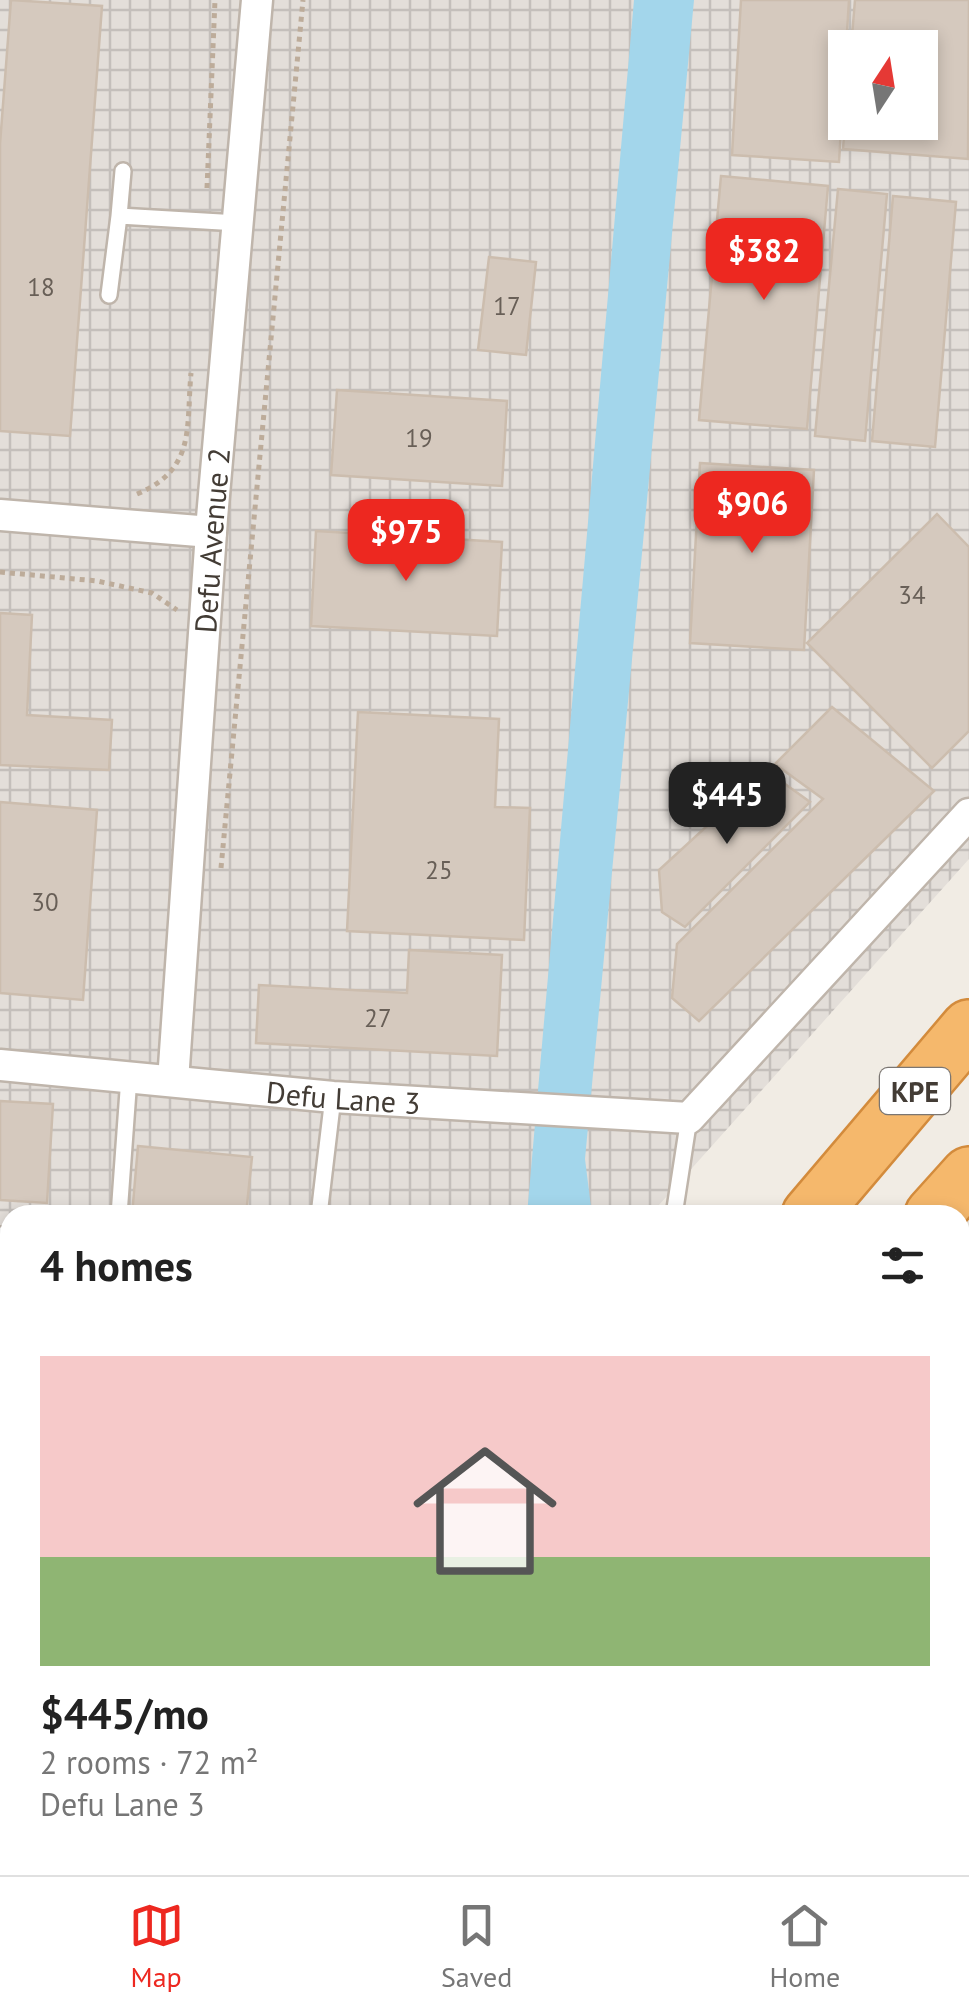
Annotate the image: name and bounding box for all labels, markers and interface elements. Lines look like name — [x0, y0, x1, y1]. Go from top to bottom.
north arrow — [828, 30, 938, 140]
map controls — [828, 30, 938, 140]
pin: $382 — [705, 218, 823, 303]
text: $382 — [728, 229, 800, 271]
house number: 18 — [27, 271, 55, 303]
house number: 17 — [493, 290, 521, 322]
house number: 19 — [405, 422, 433, 454]
street label: Defu Avenue 2 — [185, 446, 238, 634]
pin: $906 — [693, 471, 811, 556]
text: $906 — [716, 482, 788, 524]
pin: $975 — [347, 499, 465, 584]
text: $975 — [370, 510, 442, 552]
house number: 34 — [898, 579, 926, 611]
pin: $445 — [668, 762, 786, 847]
text: $445 — [691, 773, 763, 815]
house number: 25 — [425, 854, 453, 886]
house number: 30 — [31, 886, 59, 918]
house number: 27 — [364, 1002, 392, 1034]
road number: KPE — [880, 1068, 950, 1114]
street label: Defu Lane 3 — [265, 1071, 422, 1122]
text: 4 homes — [40, 1238, 193, 1293]
icon: filters — [875, 1238, 930, 1293]
icon: home — [395, 1421, 575, 1601]
text: $445/mo — [40, 1686, 209, 1741]
text: 2 rooms · 72 m² — [40, 1741, 258, 1783]
text: Defu Lane 3 — [40, 1783, 205, 1825]
tab: Map — [129, 1898, 184, 1995]
tab: Saved — [441, 1898, 512, 1995]
tab: Home — [770, 1898, 840, 1995]

